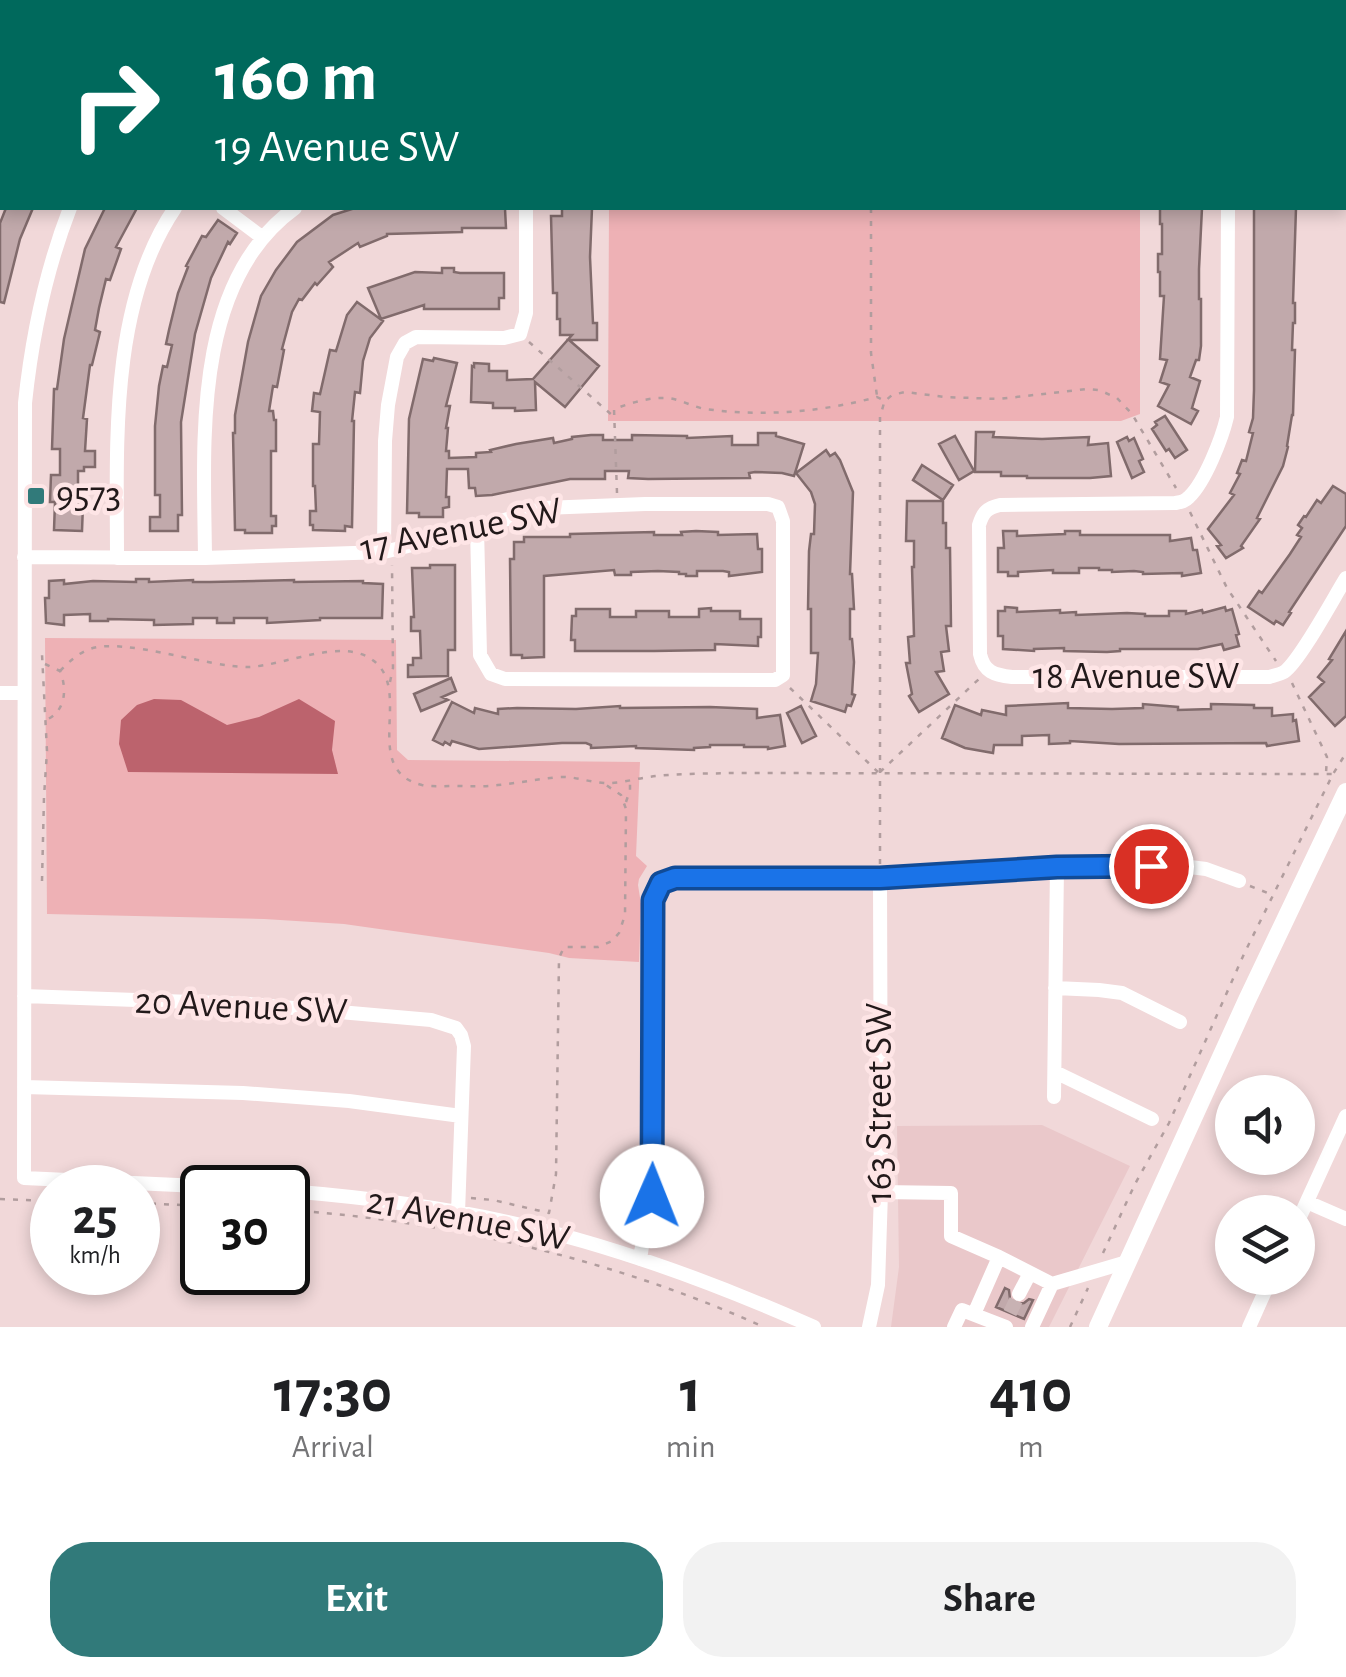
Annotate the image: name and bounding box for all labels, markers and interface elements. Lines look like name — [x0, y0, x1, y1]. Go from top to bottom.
icon: right — [50, 40, 180, 170]
text: 160 m — [215, 43, 378, 113]
text: 19 Avenue SW — [215, 125, 459, 170]
place label: 9573 — [56, 477, 121, 515]
marker: 9573 — [25, 485, 47, 507]
street label: 17 Avenue SW — [357, 492, 565, 568]
street label: 18 Avenue SW — [1033, 658, 1239, 696]
pin — [1109, 824, 1194, 909]
icon: arrive — [1124, 839, 1179, 894]
street label: 20 Avenue SW — [134, 982, 348, 1032]
street label: 163 Street SW — [861, 1003, 899, 1203]
map controls — [1215, 1075, 1315, 1295]
button: sound — [1215, 1075, 1315, 1175]
position arrow — [600, 1144, 704, 1248]
speed limit sign: 30 — [180, 1165, 310, 1295]
street label: 21 Avenue SW — [363, 1182, 573, 1258]
text: 25 — [72, 1193, 118, 1243]
button: layers — [1215, 1195, 1315, 1295]
text: km/h — [69, 1243, 121, 1268]
text: 17:30 — [274, 1363, 392, 1423]
text: 1 — [680, 1363, 701, 1423]
text: 410 — [989, 1363, 1072, 1423]
text: Arrival — [292, 1431, 374, 1463]
text: min — [666, 1431, 716, 1463]
text: m — [1018, 1431, 1044, 1463]
button: Exit — [50, 1542, 663, 1657]
button: Share — [683, 1542, 1296, 1657]

